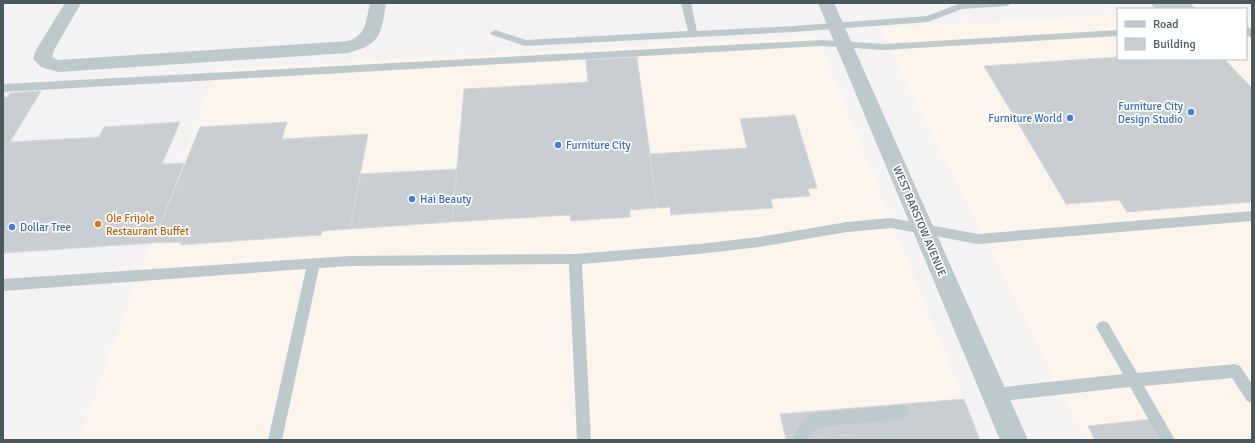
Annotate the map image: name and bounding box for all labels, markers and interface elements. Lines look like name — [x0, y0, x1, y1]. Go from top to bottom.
legend — [1117, 8, 1247, 60]
text: Road — [1153, 17, 1179, 32]
text: Building — [1153, 37, 1196, 52]
place label: Furniture City Design Studio — [1118, 100, 1184, 126]
marker: Furniture City Design Studio — [1186, 107, 1196, 117]
place label: Furniture World — [988, 112, 1062, 125]
marker: Furniture World — [1065, 113, 1075, 123]
place label: Furniture City — [566, 139, 632, 152]
marker: Furniture City — [553, 140, 563, 150]
street label: WEST BARSTOW AVENUE — [890, 164, 949, 278]
place label: Hai Beauty — [420, 193, 472, 206]
marker: Hai Beauty — [407, 194, 417, 204]
place label: Ole Frijole Restaurant Buffet — [106, 212, 189, 238]
marker: Ole Frijole Restaurant Buffet — [93, 219, 103, 229]
place label: Dollar Tree — [20, 221, 71, 234]
marker: Dollar Tree — [7, 222, 17, 232]

